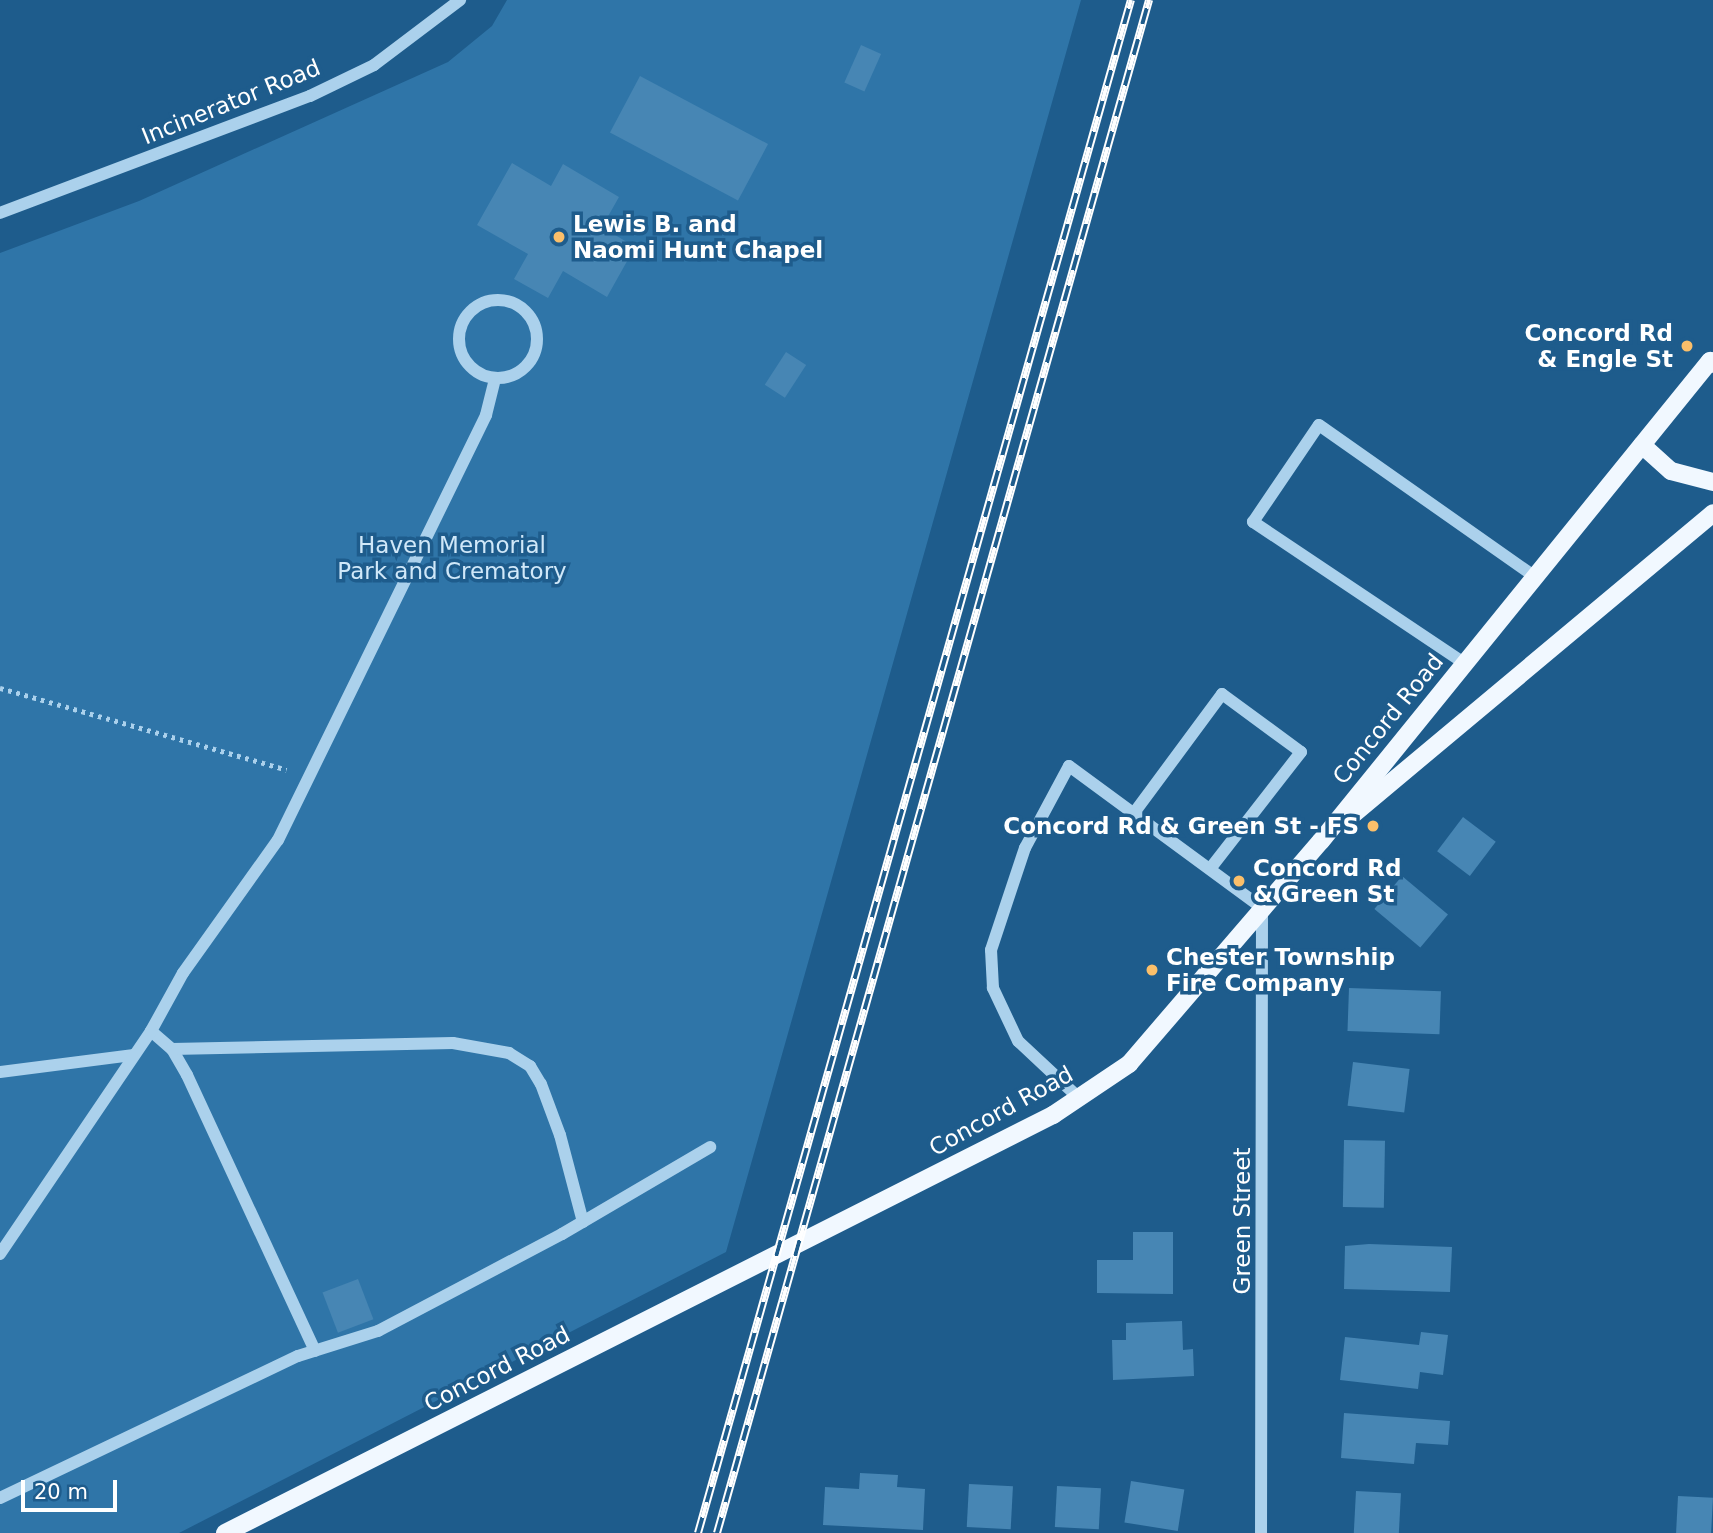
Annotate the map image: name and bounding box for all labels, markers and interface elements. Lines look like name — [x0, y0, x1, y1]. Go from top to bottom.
street label: Incinerator Road — [138, 54, 324, 150]
place label: Lewis B. and Naomi Hunt Chapel — [573, 210, 823, 264]
marker: Lewis B. and Naomi Hunt Chapel — [551, 229, 567, 245]
place label: Concord Rd & Engle St — [1525, 319, 1673, 373]
marker: Concord Rd & Engle St — [1679, 338, 1695, 354]
park label: Haven Memorial Park and Crematory — [337, 531, 567, 585]
street label: Concord Road — [1327, 648, 1449, 790]
place label: Concord Rd & Green St - FS — [1003, 812, 1359, 840]
marker: Concord Rd & Green St - FS — [1365, 818, 1381, 834]
place label: Concord Rd & Green St — [1253, 854, 1401, 908]
marker: Concord Rd & Green St — [1231, 873, 1247, 889]
place label: Chester Township Fire Company — [1166, 943, 1395, 997]
marker: Chester Township Fire Company — [1144, 962, 1160, 978]
street label: Concord Road — [924, 1060, 1078, 1162]
street label: Green Street — [1228, 1148, 1256, 1294]
street label: Concord Road — [419, 1320, 575, 1418]
scale bar — [24, 1466, 121, 1510]
text: 20 m — [34, 1480, 88, 1504]

